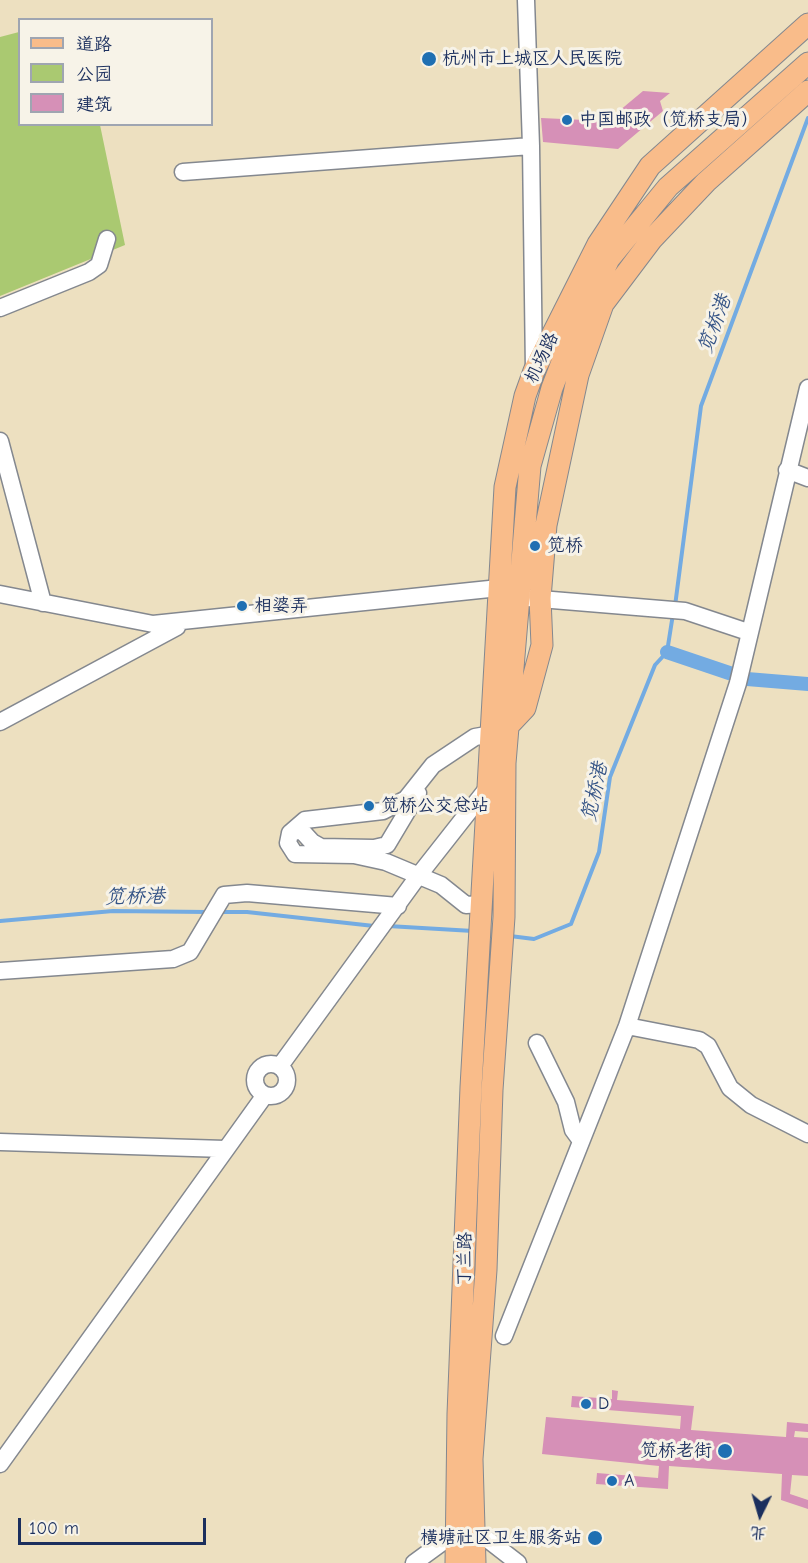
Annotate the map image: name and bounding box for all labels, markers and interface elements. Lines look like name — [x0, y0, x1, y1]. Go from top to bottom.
legend — [18, 18, 213, 126]
text: 道路 — [76, 34, 112, 55]
place label: 杭州市上城区人民医院 — [442, 48, 622, 70]
marker: 杭州市上城区人民医院 — [420, 50, 438, 68]
text: 公园 — [76, 64, 112, 85]
text: 建筑 — [76, 94, 112, 115]
place label: 中国邮政（笕桥支局） — [579, 109, 759, 131]
marker: 中国邮政（笕桥支局） — [560, 113, 574, 127]
water label: 笕桥港 — [693, 292, 737, 356]
street label: 机场路 — [521, 329, 563, 387]
place label: 笕桥 — [547, 535, 583, 557]
marker: 笕桥 — [528, 539, 542, 553]
place label: 相婆弄 — [254, 595, 308, 617]
marker: 相婆弄 — [235, 599, 249, 613]
water label: 笕桥港 — [577, 760, 613, 824]
place label: 笕桥公交总站 — [381, 795, 489, 817]
marker: 笕桥公交总站 — [362, 799, 376, 813]
water label: 笕桥港 — [105, 884, 165, 910]
street label: 丁兰路 — [454, 1232, 476, 1286]
place label: D — [598, 1393, 609, 1415]
marker: D — [579, 1397, 593, 1411]
place label: 笕桥老街 — [640, 1440, 712, 1462]
marker: 笕桥老街 — [716, 1442, 734, 1460]
place label: A — [624, 1470, 634, 1492]
marker: A — [605, 1474, 619, 1488]
north arrow — [730, 1485, 790, 1545]
scale bar — [21, 1506, 208, 1544]
text: 100 m — [29, 1518, 79, 1539]
text: 北 — [750, 1523, 767, 1543]
place label: 横塘社区卫生服务站 — [420, 1527, 582, 1549]
marker: 横塘社区卫生服务站 — [586, 1529, 604, 1547]

